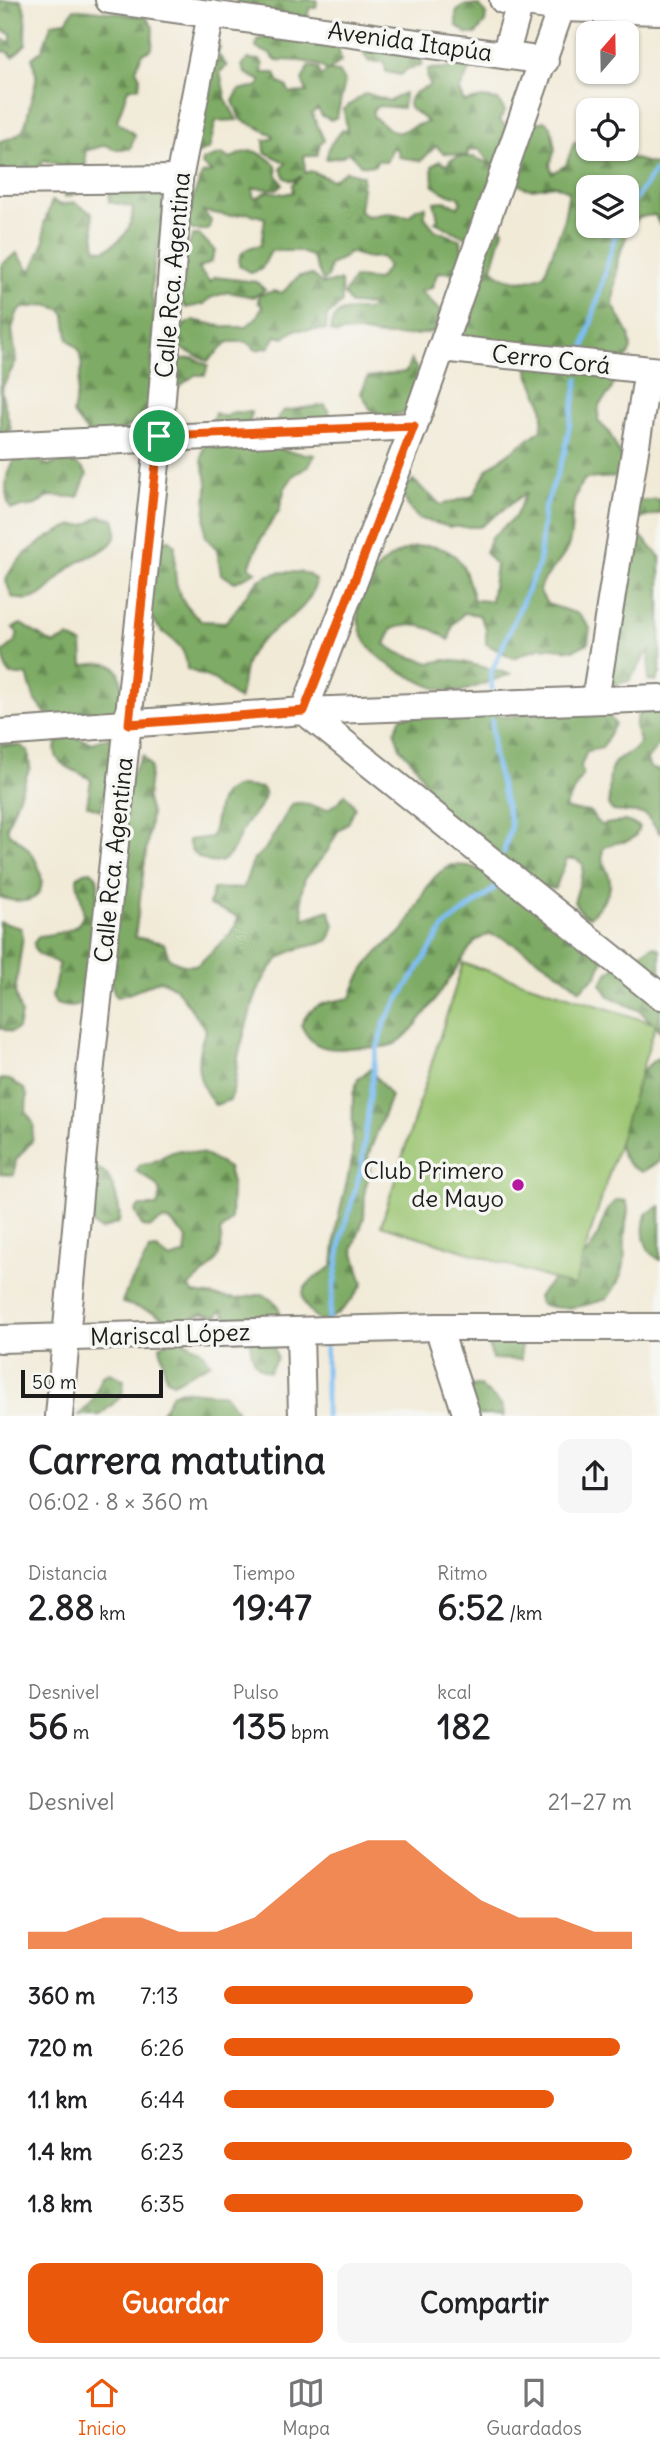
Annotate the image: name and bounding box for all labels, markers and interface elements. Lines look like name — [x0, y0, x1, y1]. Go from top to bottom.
street label: Avenida Itapúa — [326, 15, 494, 67]
north arrow — [576, 21, 639, 84]
map controls — [576, 21, 639, 238]
button: locate — [576, 98, 639, 161]
street label: Calle Rca. Agentina — [148, 171, 196, 379]
button: layers — [576, 175, 639, 238]
street label: Cerro Corá — [490, 338, 612, 380]
pin — [129, 406, 189, 466]
icon: arrive — [140, 417, 178, 455]
street label: Calle Rca. Agentina — [87, 756, 139, 964]
place label: Club Primero de Mayo — [363, 1155, 504, 1213]
marker: Club Primero de Mayo — [510, 1177, 526, 1193]
street label: Mariscal López — [89, 1316, 251, 1352]
scale bar — [21, 1366, 163, 1398]
text: 50 m — [32, 1370, 77, 1394]
text: Carrera matutina — [28, 1437, 326, 1484]
button: share — [558, 1439, 632, 1513]
text: 06:02 · 8 × 360 m — [28, 1487, 208, 1516]
text: Distancia — [28, 1561, 107, 1585]
text: Tiempo — [233, 1561, 295, 1585]
text: Ritmo — [437, 1561, 487, 1585]
text: 2.88 — [28, 1585, 95, 1629]
text: 19:47 — [233, 1585, 312, 1629]
text: 6:52 — [437, 1585, 505, 1629]
text: km — [95, 1601, 126, 1625]
text: /km — [505, 1601, 543, 1625]
text: Desnivel — [28, 1680, 99, 1704]
text: Pulso — [233, 1680, 279, 1704]
text: kcal — [437, 1680, 472, 1704]
text: 56 — [28, 1704, 68, 1748]
text: 135 — [233, 1704, 287, 1748]
text: 182 — [437, 1704, 491, 1748]
text: m — [68, 1720, 90, 1744]
text: bpm — [287, 1720, 329, 1744]
text: Desnivel — [28, 1787, 114, 1816]
text: 21–27 m — [548, 1787, 632, 1816]
text: 360 m — [28, 1981, 95, 2010]
text: 7:13 — [140, 1981, 179, 2010]
text: 720 m — [28, 2033, 93, 2062]
text: 6:26 — [140, 2033, 184, 2062]
text: 1.1 km — [28, 2085, 87, 2114]
text: 6:44 — [140, 2085, 185, 2114]
text: 1.4 km — [28, 2137, 92, 2166]
text: 6:23 — [140, 2137, 184, 2166]
text: 1.8 km — [28, 2189, 93, 2218]
text: 6:35 — [140, 2189, 185, 2218]
button: Guardar — [28, 2263, 323, 2343]
button: Compartir — [337, 2263, 632, 2343]
tab: Inicio — [78, 2374, 126, 2440]
tab: Mapa — [282, 2374, 330, 2440]
tab: Guardados — [486, 2374, 582, 2440]

